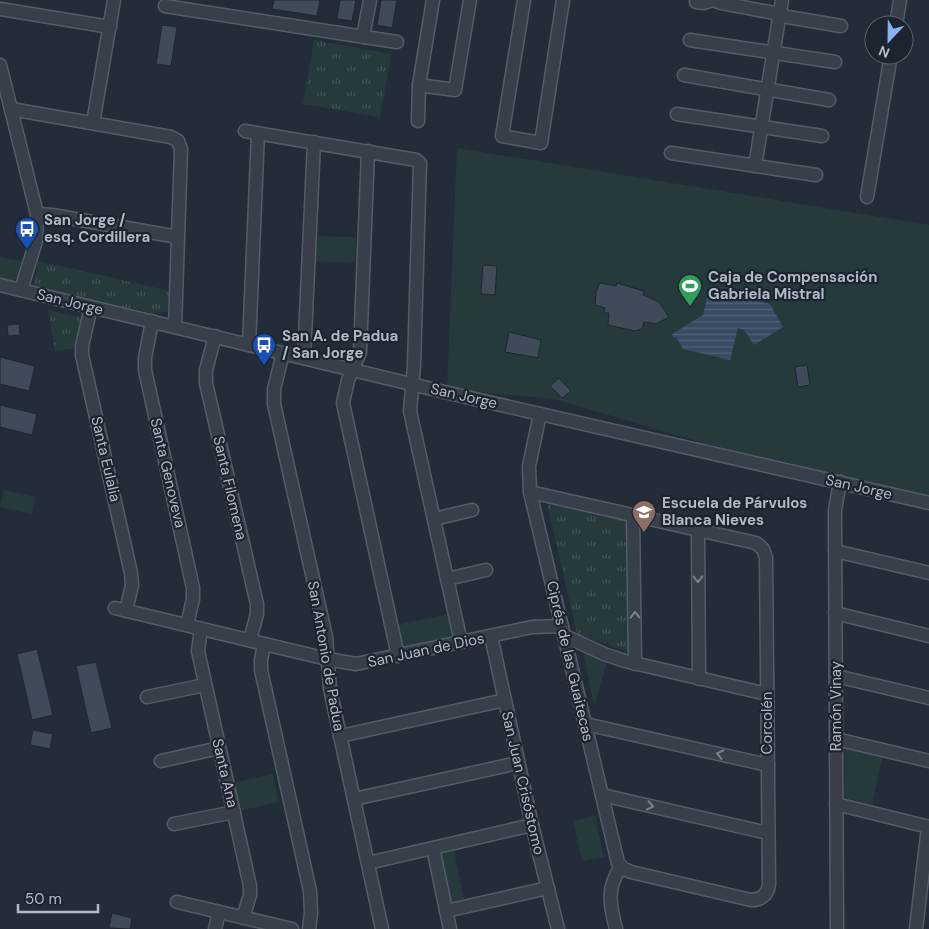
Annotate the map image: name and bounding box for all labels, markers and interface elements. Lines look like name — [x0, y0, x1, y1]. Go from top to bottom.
north arrow — [864, 15, 914, 65]
text: N — [876, 42, 892, 62]
place label: San Jorge / esq. Cordillera — [44, 210, 150, 247]
bus stop icon: San Jorge / esq. Cordillera — [14, 216, 40, 250]
place label: Caja de Compensación Gabriela Mistral — [708, 267, 878, 304]
sports icon: Caja de Compensación Gabriela Mistral — [677, 273, 703, 307]
street label: San Jorge — [35, 284, 105, 320]
place label: San A. de Padua / San Jorge — [282, 326, 398, 363]
bus stop icon: San A. de Padua / San Jorge — [251, 332, 277, 366]
street label: San Jorge — [429, 379, 499, 413]
street label: Santa Eulalia — [86, 414, 126, 504]
street label: Santa Genoveva — [146, 416, 190, 530]
street label: Santa Filomena — [208, 434, 252, 542]
street label: San Jorge — [824, 470, 894, 504]
place label: Escuela de Párvulos Blanca Nieves — [662, 493, 807, 530]
school or university icon: Escuela de Párvulos Blanca Nieves — [631, 499, 657, 533]
one-way arrow — [693, 576, 703, 583]
street label: San Antonio de Padua — [303, 579, 349, 733]
street label: Ciprés de las Guaitecas — [542, 579, 598, 743]
one-way arrow — [630, 611, 640, 618]
street label: San Juan de Dios — [366, 628, 486, 672]
street label: Ramón Vinay — [826, 660, 846, 751]
street label: Corcolén — [757, 692, 777, 754]
street label: San Juan Crisóstomo — [497, 709, 549, 857]
street label: Santa Ana — [207, 737, 243, 809]
one-way arrow — [716, 749, 725, 760]
one-way arrow — [645, 800, 654, 811]
scale bar — [18, 882, 98, 914]
text: 50 m — [25, 889, 62, 909]

